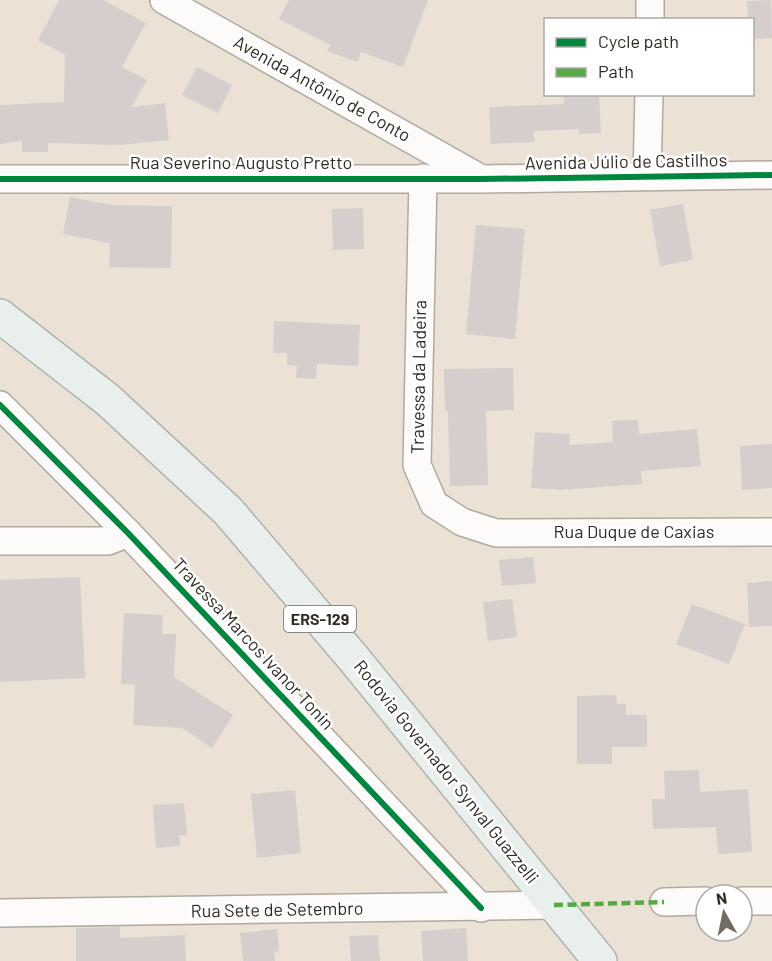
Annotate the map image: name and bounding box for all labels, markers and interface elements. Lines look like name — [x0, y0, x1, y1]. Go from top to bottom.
legend — [544, 18, 754, 96]
street label: Avenida Antônio de Conto — [230, 30, 415, 146]
text: Cycle path — [598, 30, 679, 52]
text: Path — [598, 60, 634, 82]
street label: Avenida Júlio de Castilhos — [525, 148, 727, 174]
street label: Rua Severino Augusto Pretto — [130, 151, 352, 173]
street label: Travessa da Ladeira — [406, 300, 430, 454]
street label: Rua Duque de Caxias — [554, 520, 714, 542]
street label: Travessa Marcos Ivanor Tonin — [168, 553, 339, 734]
road number: ERS-129 — [284, 606, 356, 632]
street label: Rodovia Governador Synval Guazzelli — [350, 655, 544, 888]
north arrow — [694, 883, 754, 943]
text: N — [715, 887, 728, 908]
street label: Rua Sete de Setembro — [190, 896, 364, 922]

